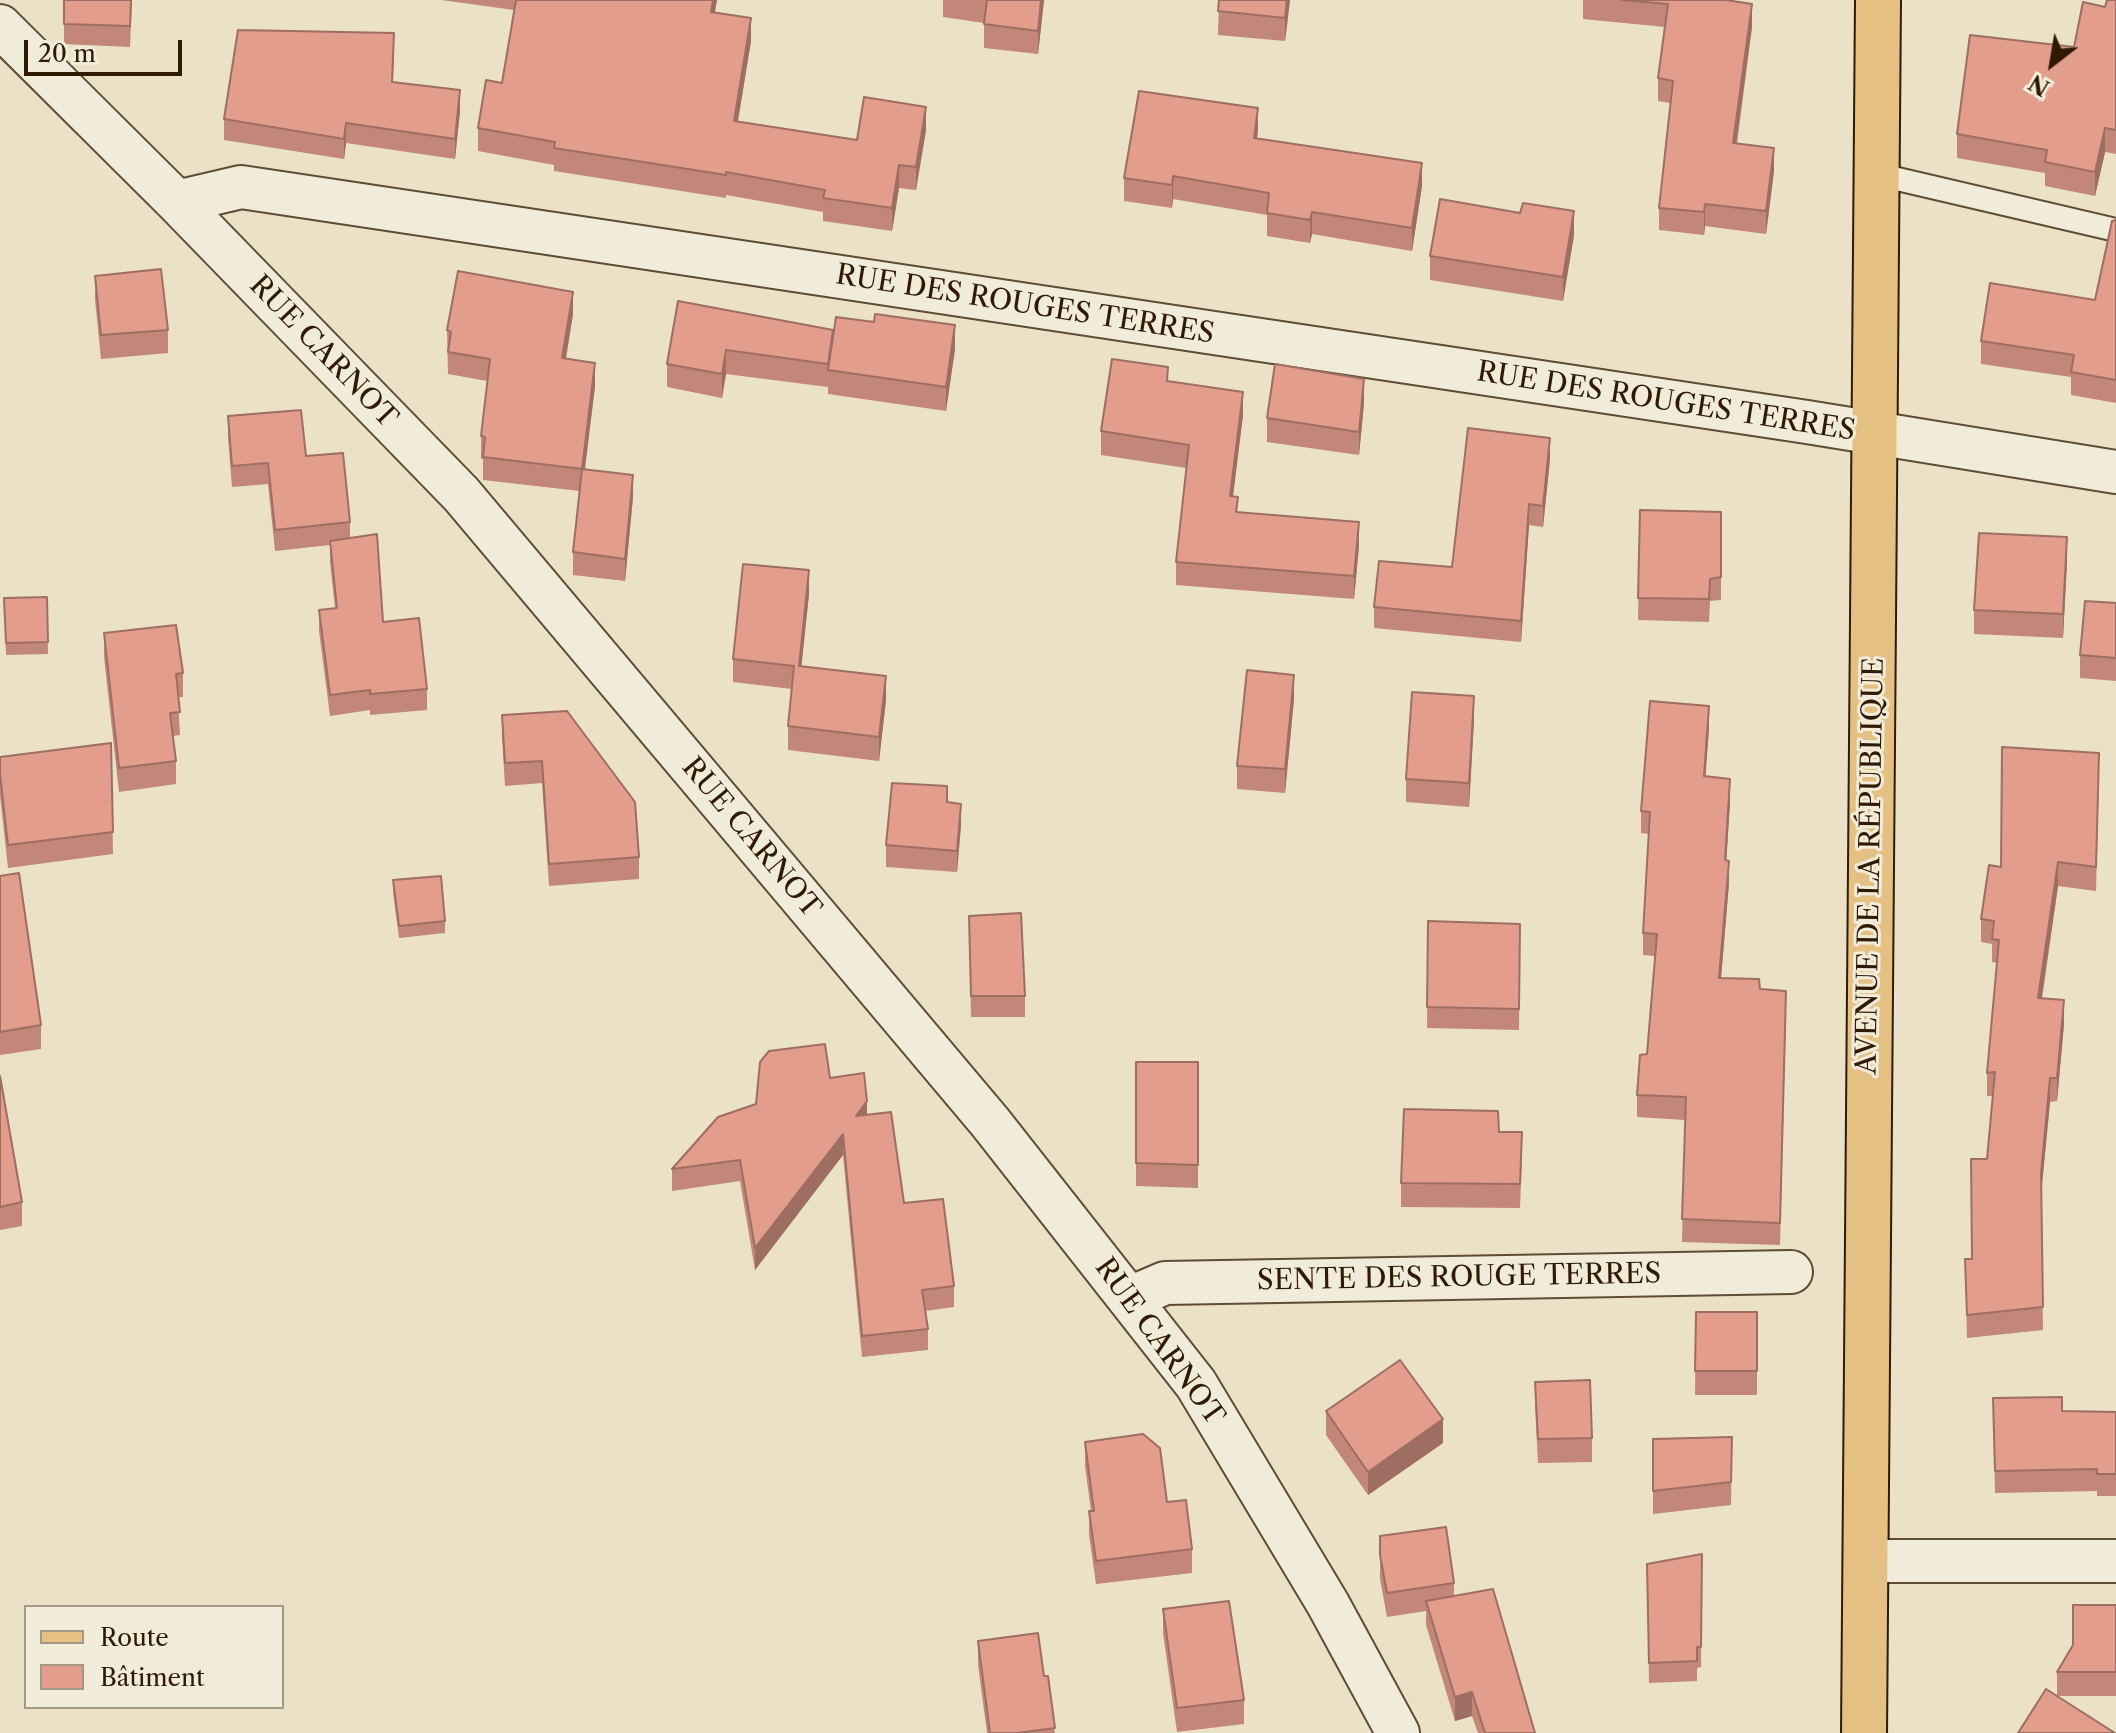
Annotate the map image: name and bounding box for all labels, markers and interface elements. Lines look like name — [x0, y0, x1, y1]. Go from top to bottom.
scale bar — [28, 24, 186, 74]
north arrow — [2012, 24, 2092, 104]
text: 20 m — [38, 39, 96, 68]
text: N — [2024, 69, 2055, 101]
street label: RUE DES ROUGES TERRES — [834, 258, 1216, 352]
street label: RUE CARNOT — [242, 269, 404, 435]
street label: RUE DES ROUGES TERRES — [1475, 355, 1857, 449]
street label: AVENUE DE LA RÉPUBLIQUE — [1851, 657, 1891, 1075]
street label: RUE CARNOT — [674, 751, 828, 925]
street label: RUE CARNOT — [1087, 1252, 1231, 1432]
street label: SENTE DES ROUGE TERRES — [1257, 1258, 1661, 1298]
legend — [24, 1605, 284, 1709]
text: Route — [100, 1623, 169, 1652]
text: Bâtiment — [100, 1663, 205, 1692]

